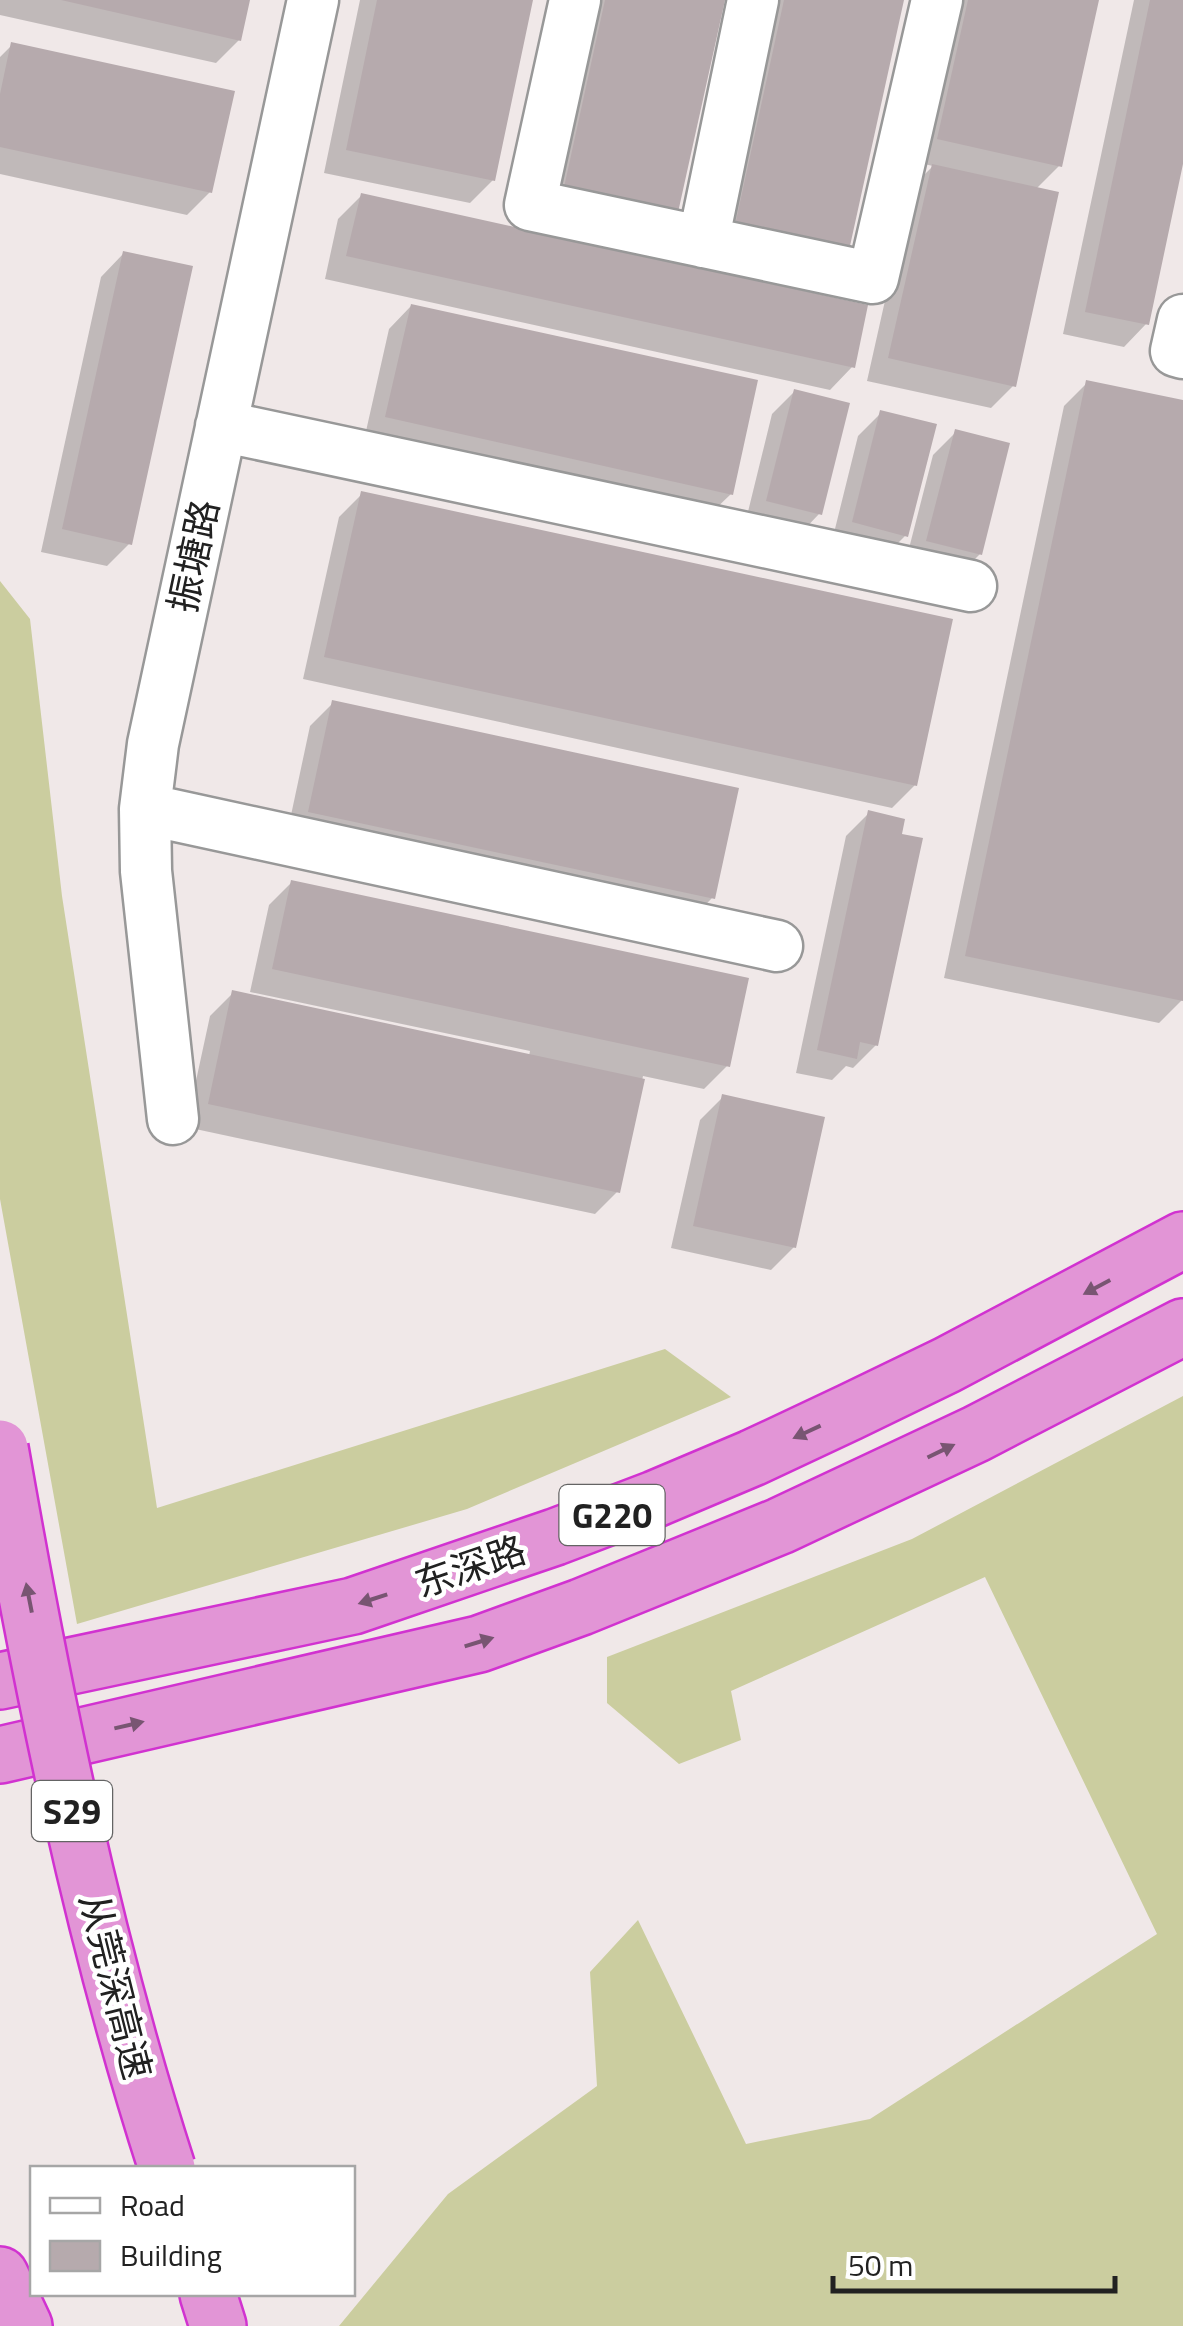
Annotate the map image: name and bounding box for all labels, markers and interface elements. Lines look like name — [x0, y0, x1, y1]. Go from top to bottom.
street label: 振塘路 — [153, 494, 233, 618]
one-way arrow — [1083, 1278, 1112, 1295]
one-way arrow — [792, 1424, 821, 1441]
one-way arrow — [927, 1443, 956, 1460]
road number: G220 — [560, 1485, 664, 1545]
street label: 东深路 — [407, 1520, 533, 1612]
one-way arrow — [20, 1582, 36, 1613]
one-way arrow — [358, 1593, 388, 1608]
one-way arrow — [465, 1634, 495, 1649]
one-way arrow — [114, 1717, 145, 1732]
road number: S29 — [32, 1781, 112, 1841]
street label: 从莞深高速 — [65, 1887, 167, 2085]
legend — [30, 2166, 355, 2296]
text: Road — [120, 2182, 185, 2228]
scale bar — [833, 2231, 1116, 2293]
text: Building — [120, 2232, 222, 2278]
text: 50 m — [848, 2242, 913, 2288]

